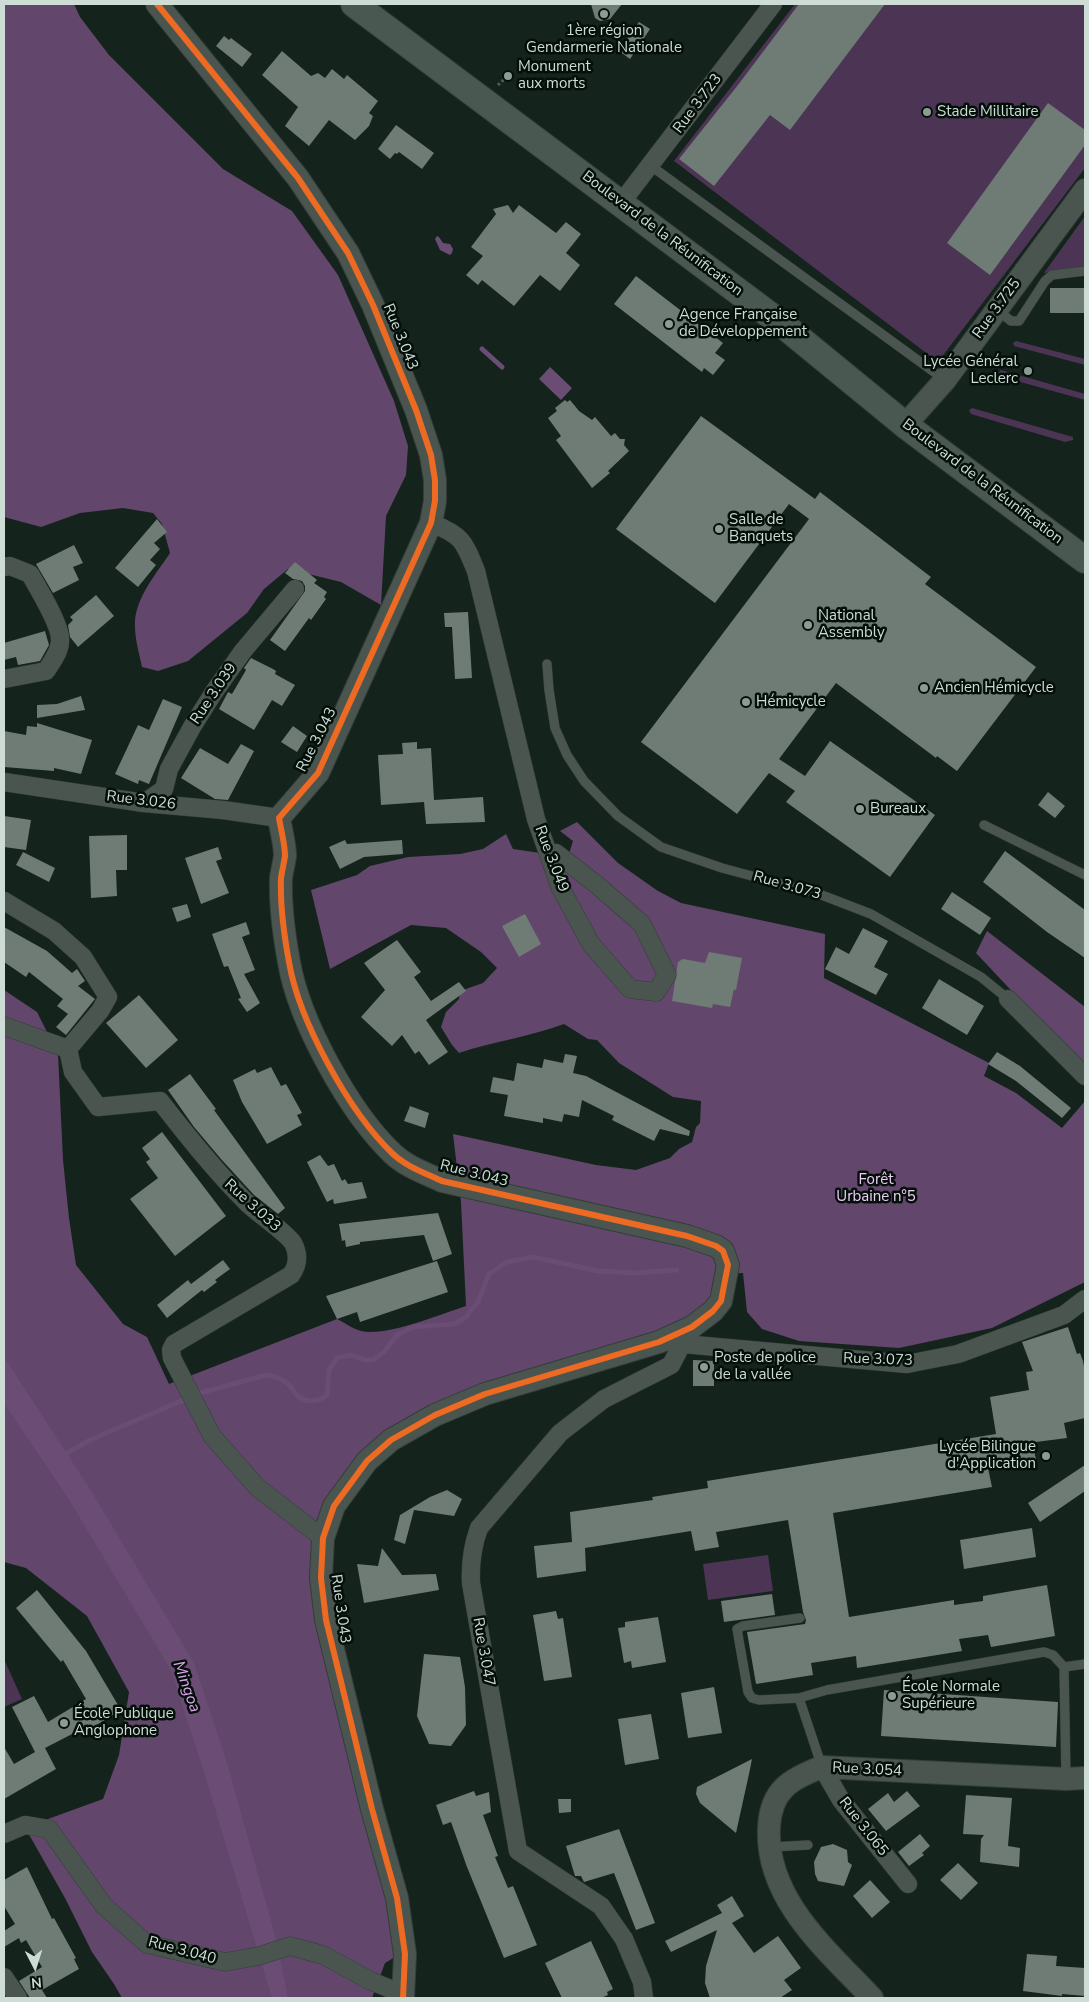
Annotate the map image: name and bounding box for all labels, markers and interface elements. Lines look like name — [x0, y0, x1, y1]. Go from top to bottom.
marker: 1ère région Gendarmerie Nationale — [598, 8, 610, 20]
place label: 1ère région Gendarmerie Nationale — [526, 22, 682, 57]
place label: Monument aux morts — [518, 58, 591, 93]
marker: Monument aux morts — [502, 70, 514, 82]
street label: Rue 3.723 — [670, 71, 726, 137]
place label: Stade Millitaire — [937, 103, 1039, 121]
marker: Stade Millitaire — [921, 106, 933, 118]
street label: Boulevard de la Réunification — [578, 168, 746, 300]
street label: Rue 3.725 — [969, 276, 1025, 342]
street label: Rue 3.043 — [379, 301, 421, 373]
place label: Agence Française de Développement — [679, 306, 807, 341]
marker: Agence Française de Développement — [663, 318, 675, 330]
place label: Lycée Général Leclerc — [923, 353, 1018, 388]
marker: Lycée Général Leclerc — [1022, 365, 1034, 377]
street label: Boulevard de la Réunification — [898, 416, 1066, 548]
place label: Salle de Banquets — [729, 511, 793, 546]
marker: Salle de Banquets — [713, 523, 725, 535]
place label: National Assembly — [818, 607, 885, 642]
marker: National Assembly — [802, 619, 814, 631]
street label: Rue 3.039 — [187, 660, 241, 728]
place label: Ancien Hémicycle — [934, 679, 1054, 697]
marker: Ancien Hémicycle — [918, 682, 930, 694]
place label: Hémicycle — [756, 693, 826, 711]
marker: Hémicycle — [740, 696, 752, 708]
street label: Rue 3.043 — [293, 705, 341, 775]
street label: Rue 3.026 — [105, 788, 177, 814]
place label: Bureaux — [870, 800, 926, 818]
marker: Bureaux — [854, 803, 866, 815]
street label: Rue 3.049 — [530, 823, 572, 895]
street label: Rue 3.073 — [751, 868, 823, 904]
street label: Rue 3.043 — [438, 1157, 510, 1191]
park label: Forêt Urbaine n°5 — [836, 1171, 916, 1206]
street label: Rue 3.033 — [220, 1176, 284, 1236]
place label: Poste de police de la vallée — [714, 1349, 816, 1384]
street label: Rue 3.073 — [843, 1350, 913, 1370]
marker: Poste de police de la vallée — [698, 1361, 710, 1373]
place label: Lycée Bilingue d'Application — [939, 1438, 1036, 1473]
marker: Lycée Bilingue d'Application — [1040, 1450, 1052, 1462]
street label: Rue 3.043 — [326, 1573, 354, 1645]
street label: Rue 3.047 — [468, 1616, 498, 1688]
water label: Mingoa — [168, 1659, 204, 1715]
place label: École Normale Supérieure — [902, 1678, 1000, 1713]
marker: École Normale Supérieure — [886, 1690, 898, 1702]
place label: École Publique Anglophone — [74, 1705, 174, 1740]
marker: École Publique Anglophone — [58, 1717, 70, 1729]
street label: Rue 3.054 — [832, 1759, 902, 1781]
street label: Rue 3.065 — [834, 1794, 892, 1860]
street label: Rue 3.040 — [146, 1933, 218, 1969]
north arrow — [10, 1942, 60, 1992]
text: N — [30, 1973, 42, 1992]

